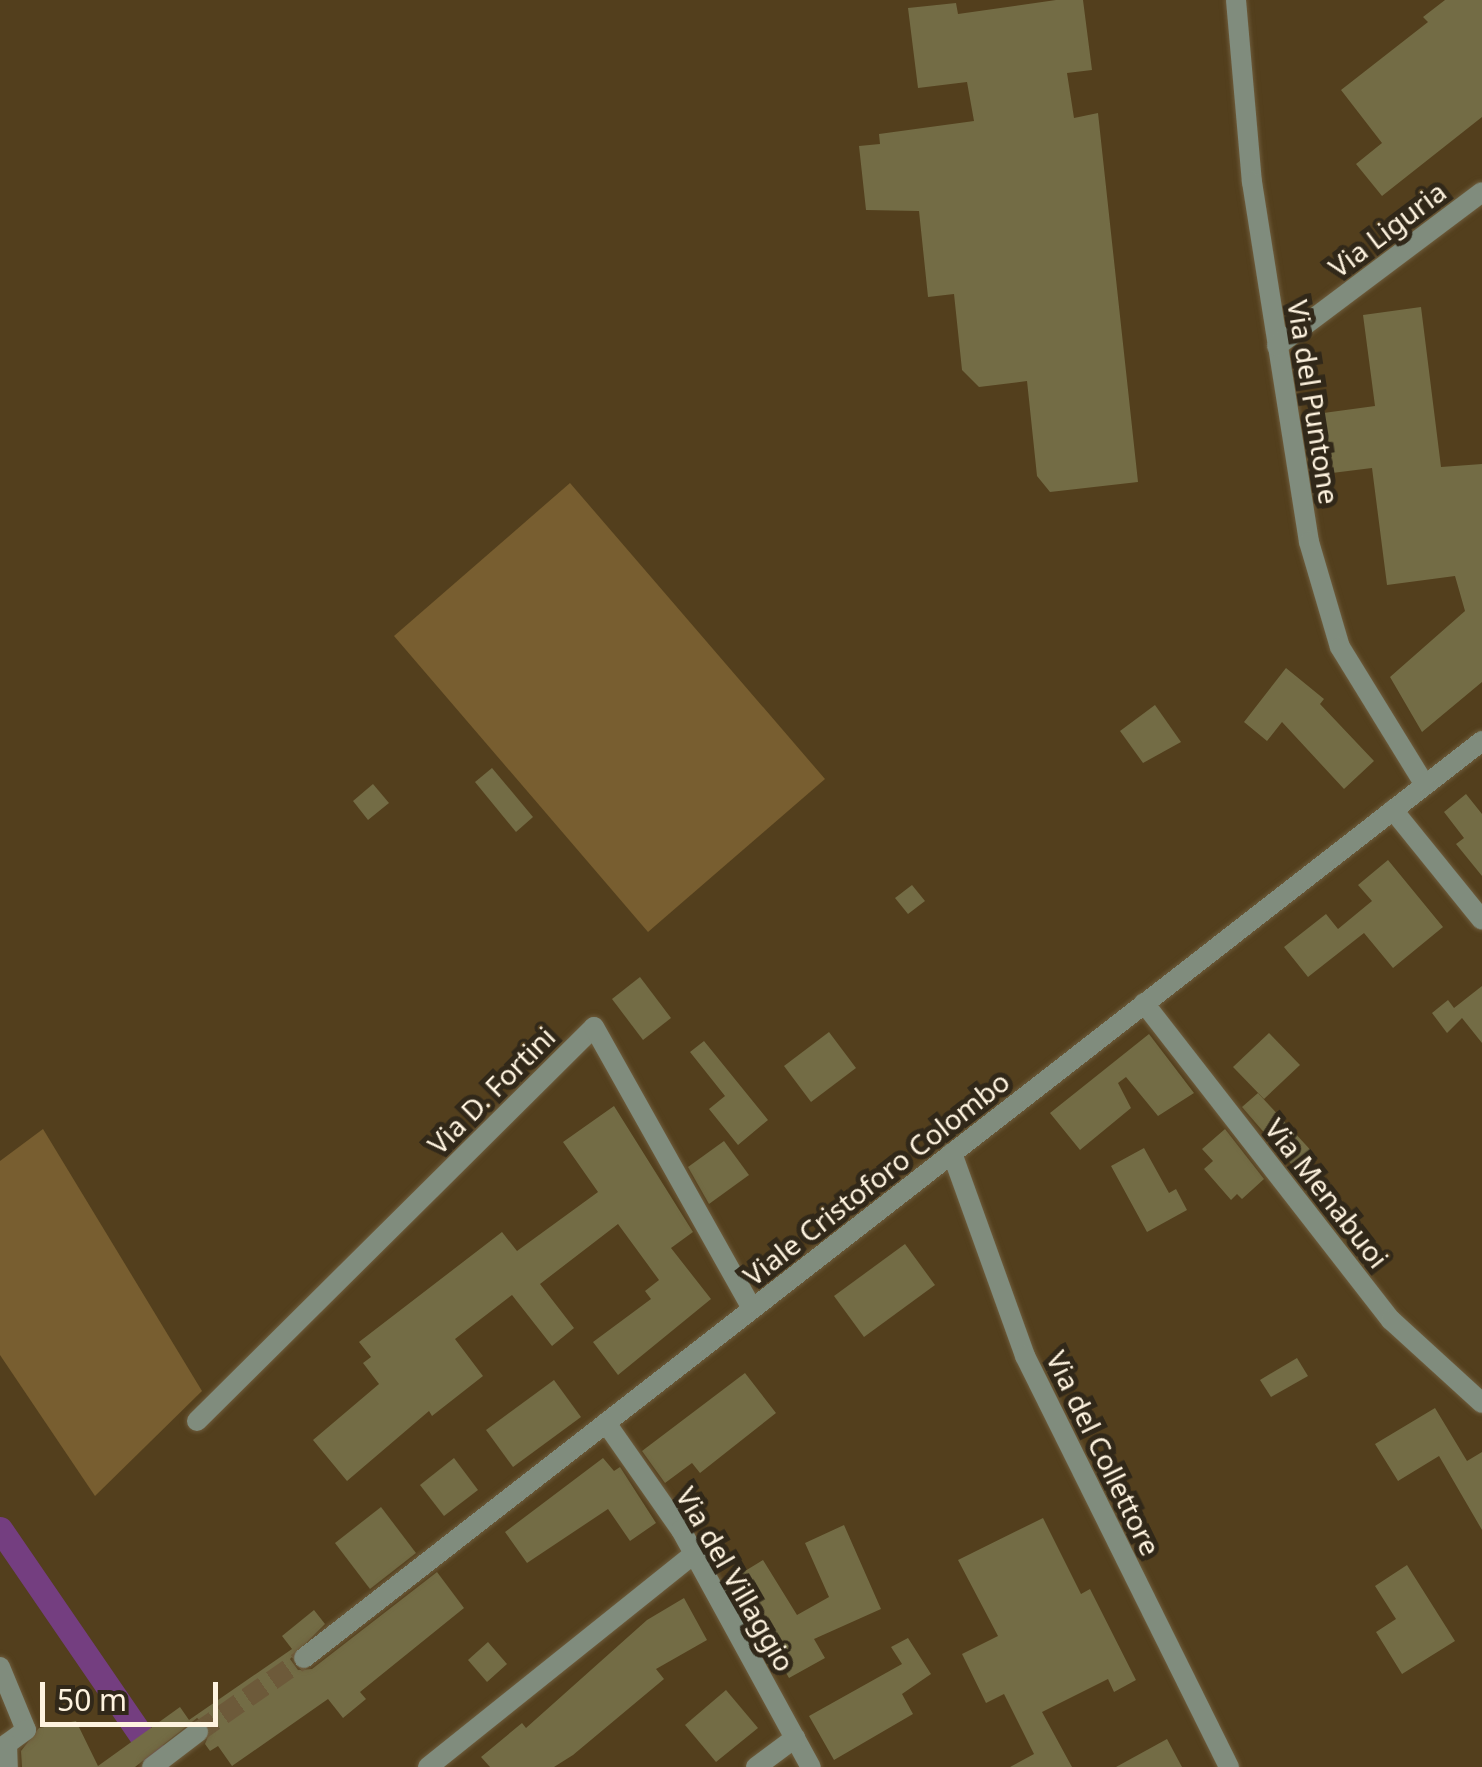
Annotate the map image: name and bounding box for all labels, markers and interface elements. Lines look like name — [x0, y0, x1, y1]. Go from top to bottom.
street label: Via Liguria — [1322, 174, 1452, 284]
street label: Via del Puntone — [1281, 298, 1347, 506]
street label: Via D. Fortini — [420, 1019, 562, 1161]
street label: Viale Cristoforo Colombo — [736, 1064, 1016, 1292]
street label: Via Menabuoi — [1258, 1112, 1396, 1274]
street label: Via del Collettore — [1040, 1345, 1168, 1561]
street label: Via del Villaggio — [670, 1481, 802, 1677]
scale bar — [45, 1662, 222, 1724]
text: 50 m — [57, 1679, 127, 1720]

